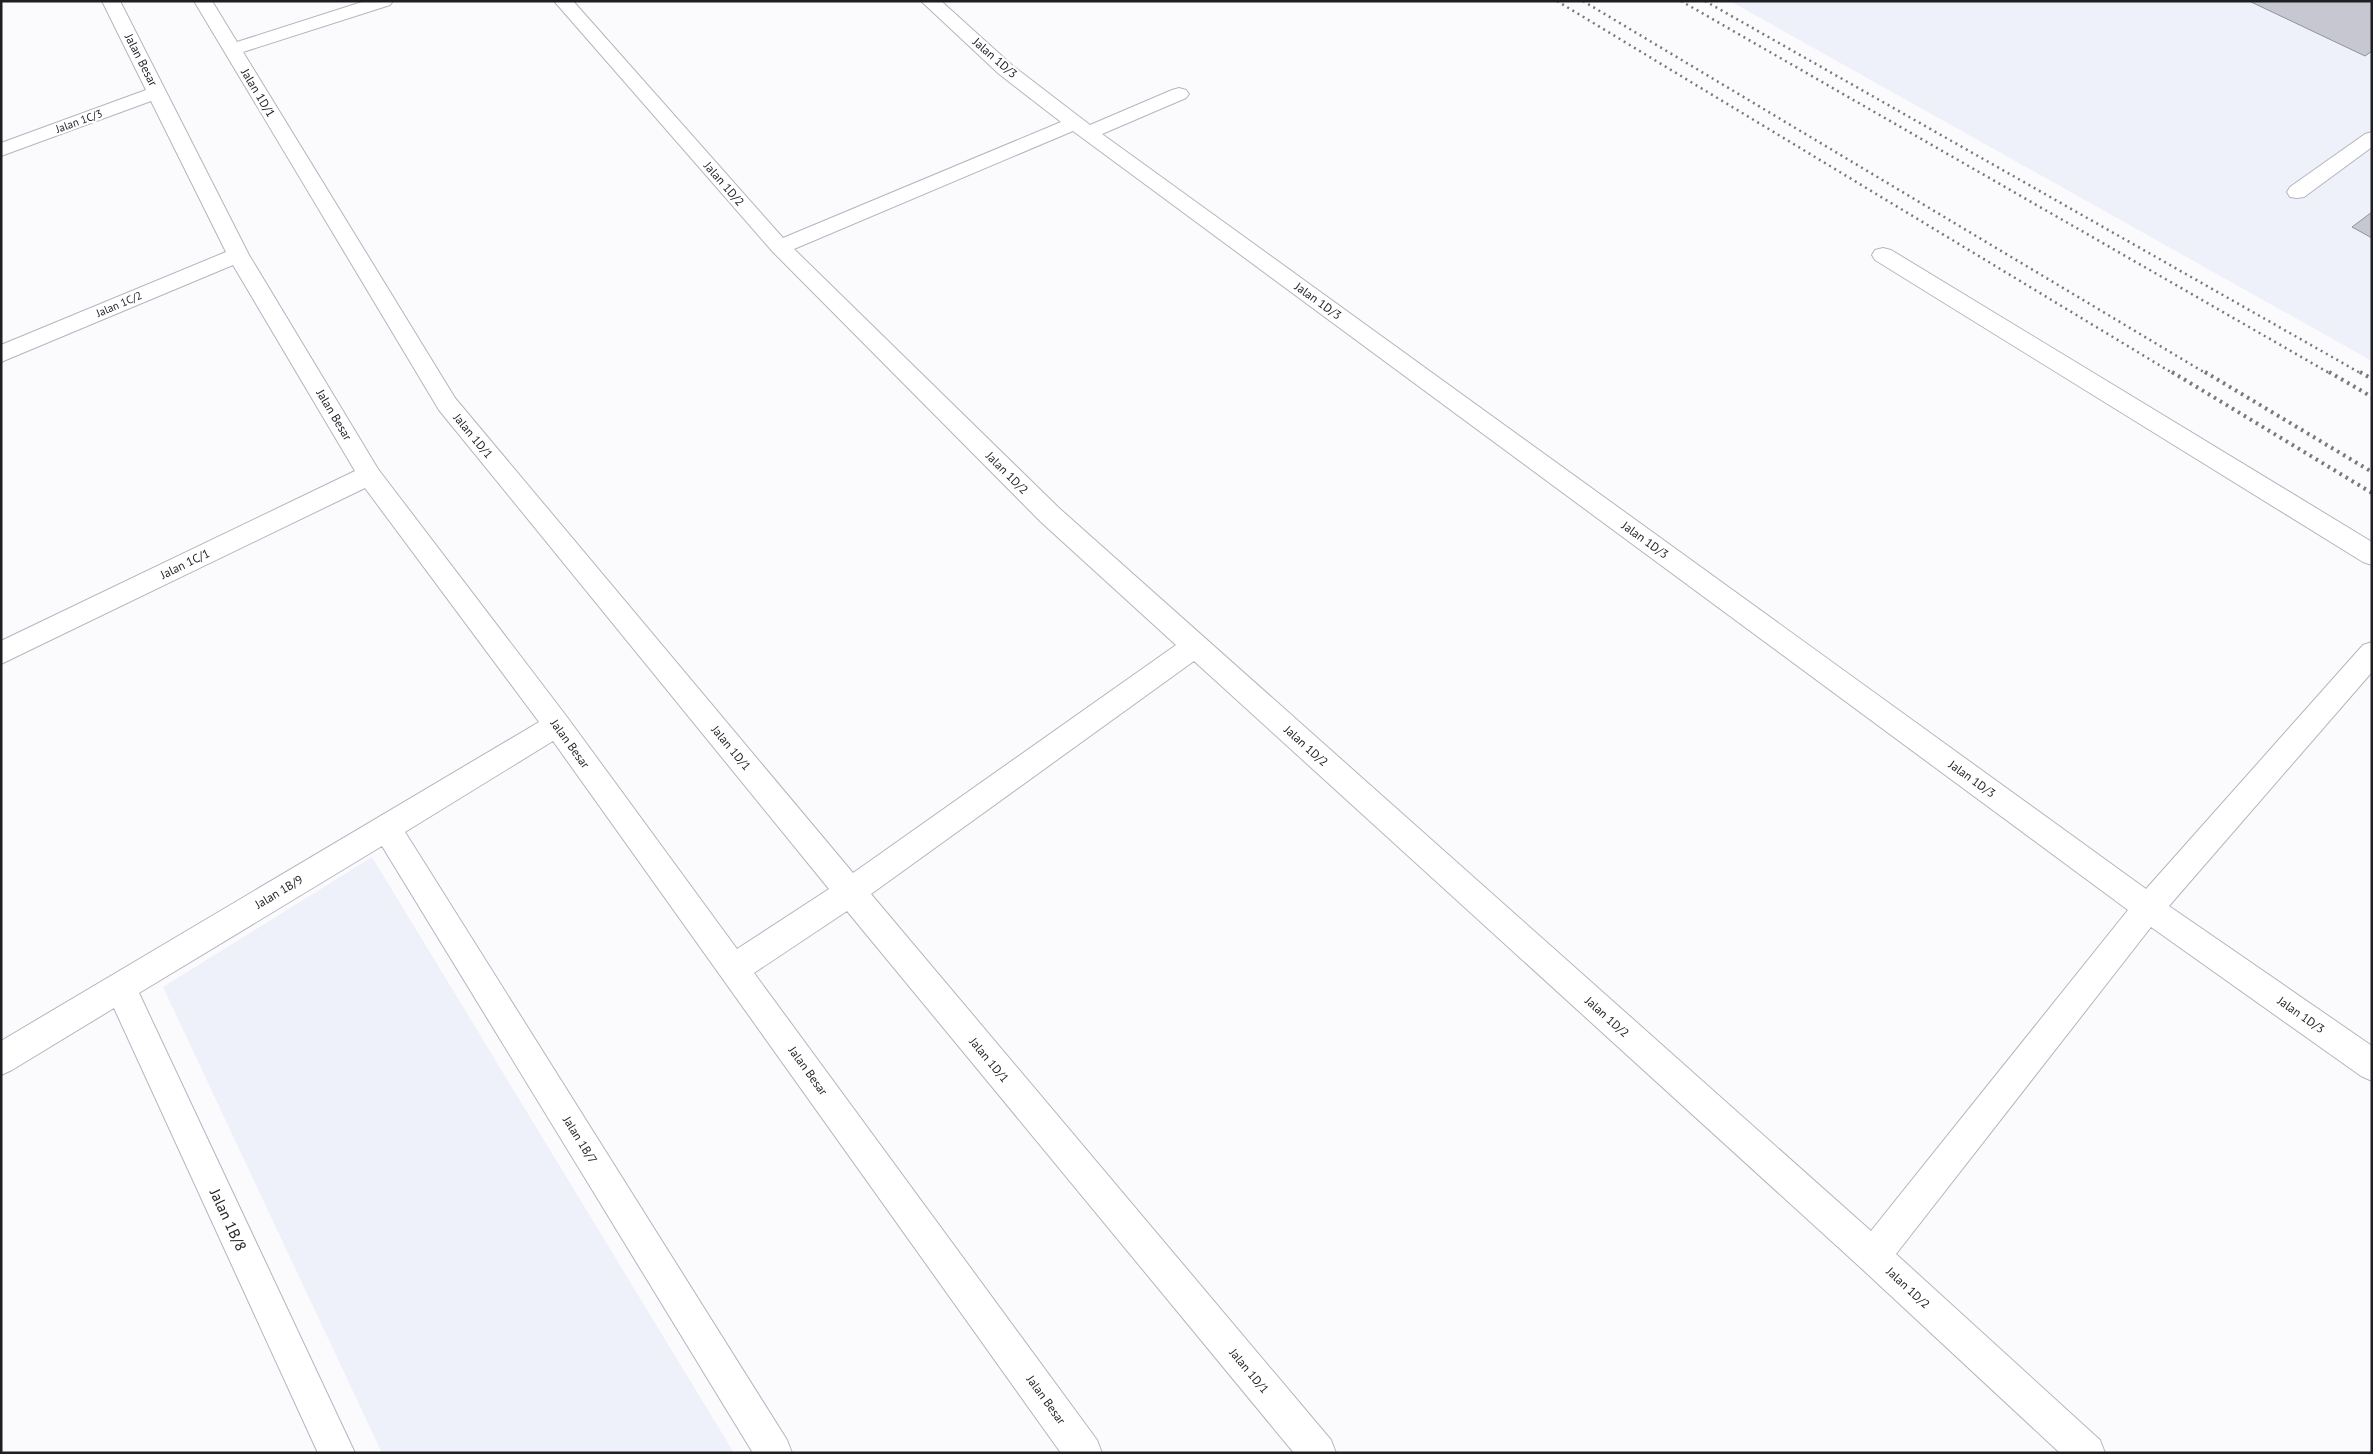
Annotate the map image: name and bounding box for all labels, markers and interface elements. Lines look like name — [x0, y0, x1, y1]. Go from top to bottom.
street label: Jalan Besar — [121, 30, 161, 89]
street label: Jalan 1D/3 — [969, 34, 1021, 81]
street label: Jalan 1D/1 — [238, 65, 279, 120]
street label: Jalan 1C/3 — [53, 106, 104, 136]
street label: Jalan 1D/2 — [700, 158, 748, 209]
street label: Jalan 1D/3 — [1291, 278, 1344, 322]
street label: Jalan 1C/2 — [93, 288, 144, 320]
street label: Jalan Besar — [313, 386, 355, 443]
street label: Jalan 1D/1 — [450, 409, 496, 461]
street label: Jalan 1D/2 — [982, 448, 1032, 497]
street label: Jalan 1D/3 — [1618, 517, 1671, 561]
street label: Jalan 1C/1 — [157, 545, 212, 582]
street label: Jalan Besar — [547, 715, 593, 771]
street label: Jalan 1D/1 — [708, 721, 754, 773]
street label: Jalan 1D/2 — [1281, 721, 1331, 769]
street label: Jalan 1D/3 — [1945, 756, 1998, 800]
street label: Jalan 1B/9 — [251, 871, 305, 912]
street label: Jalan 1D/2 — [1582, 992, 1632, 1040]
street label: Jalan 1D/3 — [2274, 992, 2328, 1036]
street label: Jalan 1D/1 — [966, 1033, 1012, 1085]
street label: Jalan Besar — [785, 1042, 831, 1098]
street label: Jalan 1B/7 — [559, 1112, 601, 1166]
street label: Jalan 1B/8 — [205, 1185, 251, 1254]
street label: Jalan 1D/2 — [1883, 1263, 1933, 1311]
street label: Jalan 1D/1 — [1226, 1344, 1272, 1396]
street label: Jalan Besar — [1023, 1371, 1069, 1427]

